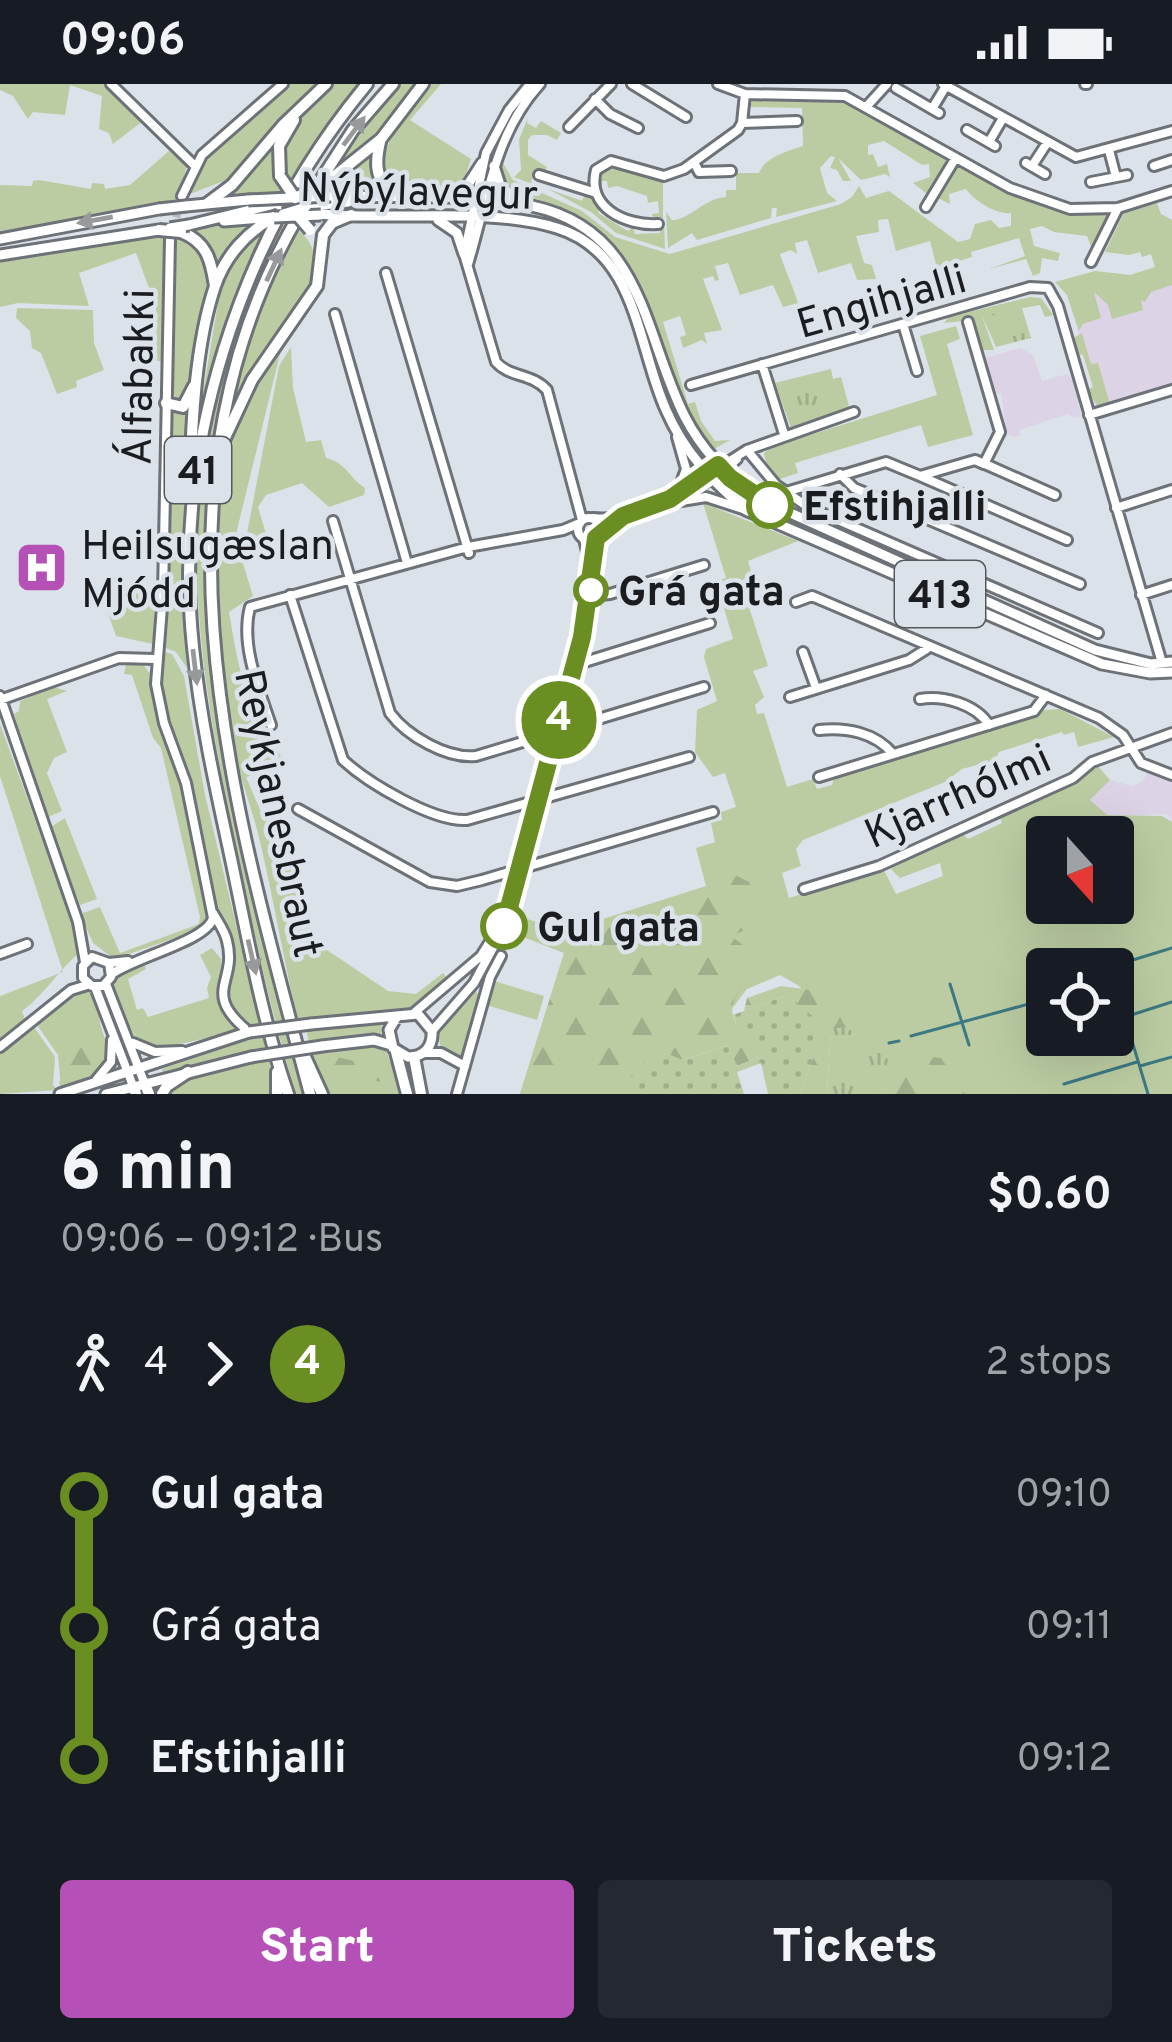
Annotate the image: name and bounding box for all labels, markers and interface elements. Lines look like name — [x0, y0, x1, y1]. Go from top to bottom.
text: 09:06 — [60, 14, 185, 71]
one-way arrow — [341, 115, 365, 147]
street label: Nýbýlavegur — [299, 164, 539, 225]
one-way arrow — [76, 211, 113, 230]
one-way arrow — [264, 247, 284, 282]
street label: Engihjalli — [791, 255, 973, 354]
street label: Álfabakki — [111, 288, 170, 466]
road number: 41 — [165, 437, 231, 503]
marker: Efstihjalli — [748, 483, 792, 527]
place label: Efstihjalli — [803, 483, 987, 536]
place label: Heilsugæslan Mjódd — [81, 522, 334, 623]
hospital icon: Heilsugæslan Mjódd — [14, 540, 70, 596]
road number: 413 — [895, 561, 985, 627]
place label: Grá gata — [618, 568, 785, 621]
marker: Grá gata — [575, 574, 607, 606]
one-way arrow — [186, 649, 205, 686]
street label: Reykjanesbraut — [219, 665, 332, 963]
line badge: 4 — [520, 681, 598, 759]
text: 4 — [546, 693, 573, 746]
street label: Kjarrhólmi — [857, 735, 1060, 864]
north arrow — [1026, 816, 1134, 924]
map controls — [1026, 816, 1134, 1056]
marker: Gul gata — [482, 904, 526, 948]
place label: Gul gata — [537, 904, 700, 957]
one-way arrow — [243, 939, 262, 976]
button: locate — [1026, 948, 1134, 1056]
text: 6 min — [60, 1130, 235, 1213]
text: $0.60 — [987, 1168, 1112, 1225]
text: 09:06 – 09:12 · Bus — [60, 1217, 383, 1266]
icon: walk — [60, 1331, 126, 1397]
icon: forward — [186, 1331, 252, 1397]
text: 4 — [294, 1337, 321, 1390]
text: 4 — [144, 1340, 168, 1389]
text: 2 stops — [985, 1340, 1112, 1389]
text: Gul gata — [150, 1468, 325, 1525]
text: 09:10 — [1015, 1472, 1112, 1521]
text: Grá gata — [150, 1600, 322, 1657]
text: 09:11 — [1026, 1604, 1112, 1653]
text: Efstihjalli — [150, 1732, 347, 1789]
text: 09:12 — [1016, 1736, 1112, 1785]
button: Start — [60, 1880, 574, 2018]
button: Tickets — [598, 1880, 1112, 2018]

